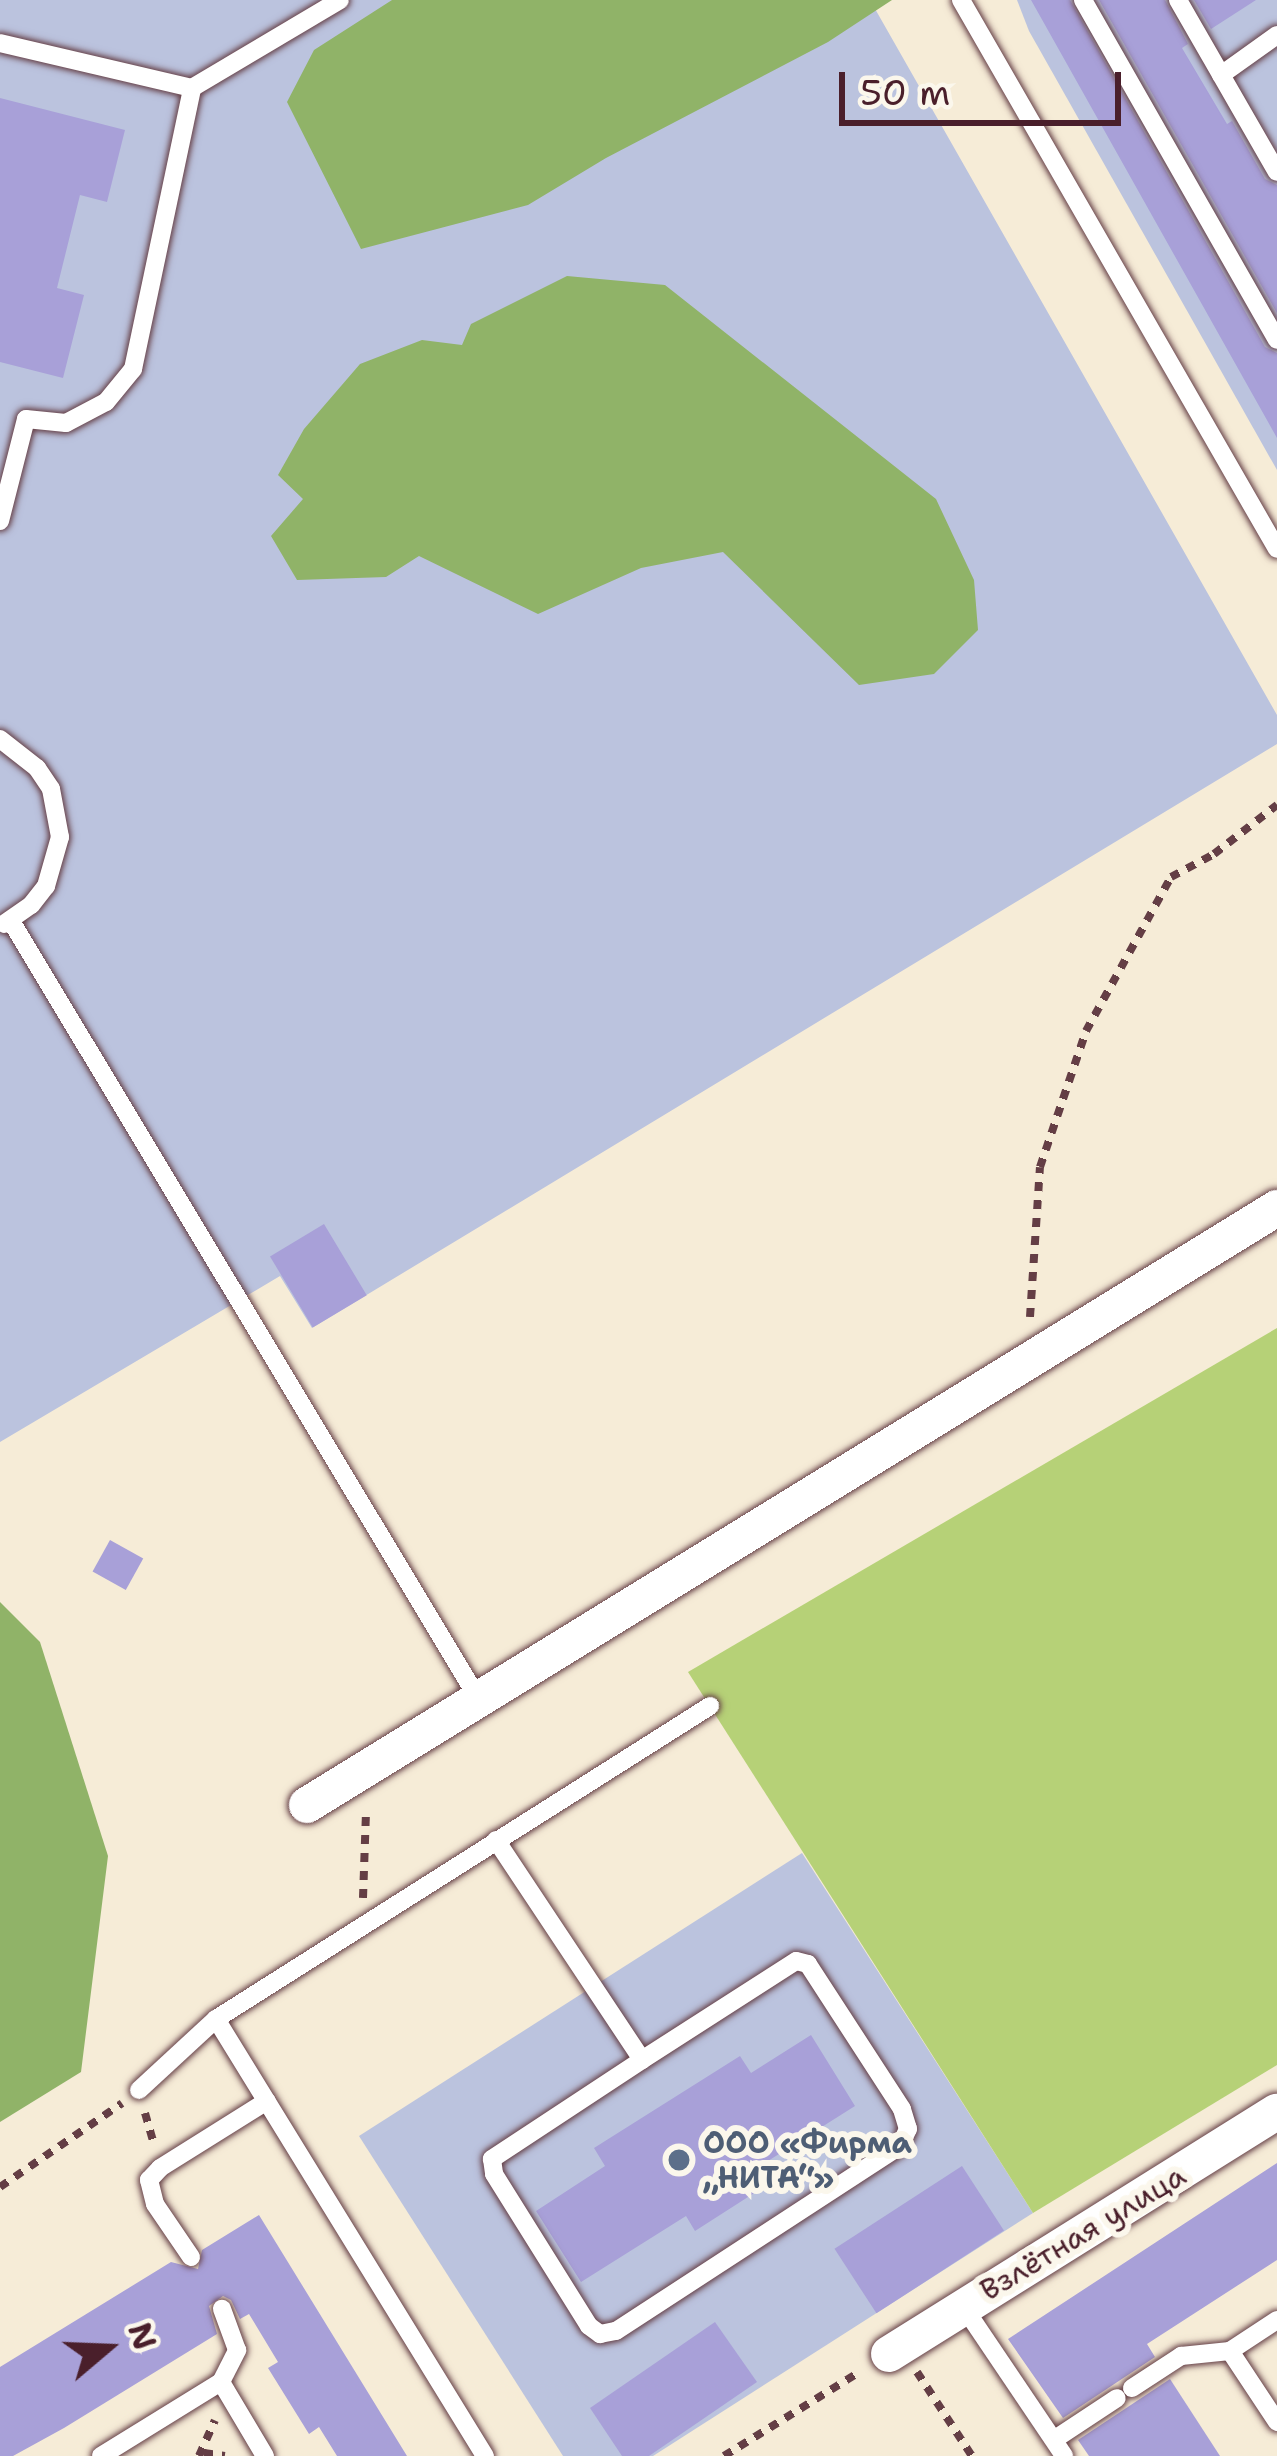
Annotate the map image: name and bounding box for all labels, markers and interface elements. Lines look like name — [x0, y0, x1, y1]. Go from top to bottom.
scale bar — [845, 48, 1127, 122]
text: 50 m — [860, 68, 950, 117]
place label: ООО «Фирма „НИТА“» — [703, 2125, 912, 2196]
marker: ООО «Фирма „НИТА“» — [666, 2147, 692, 2173]
street label: Взлётная улица — [974, 2157, 1192, 2309]
north arrow — [48, 2288, 168, 2408]
text: N — [117, 2316, 168, 2356]

